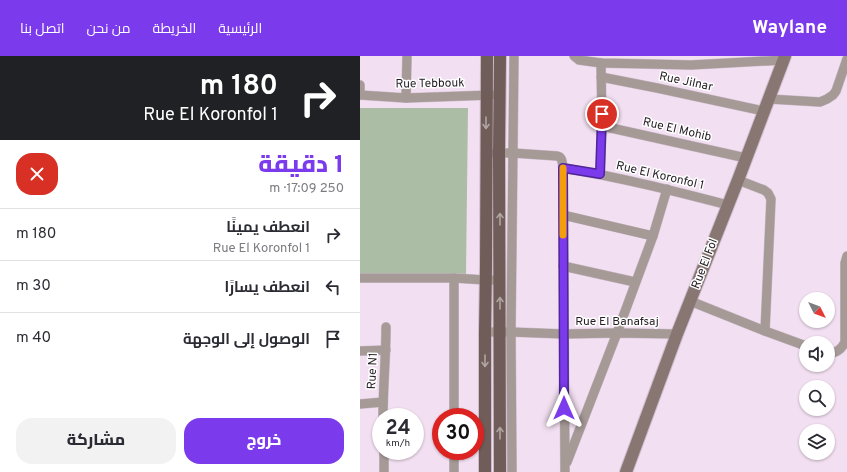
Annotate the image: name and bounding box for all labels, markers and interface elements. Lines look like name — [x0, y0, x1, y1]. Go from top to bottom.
text: Waylane — [752, 16, 827, 40]
text: اتصل بنا — [20, 21, 65, 38]
text: من نحن — [87, 21, 131, 38]
text: الخريطة — [153, 21, 196, 38]
text: الرئيسية — [218, 21, 262, 38]
text: 180 m — [200, 69, 278, 105]
street label: Rue Jilnar — [658, 69, 715, 96]
icon: right — [292, 72, 344, 124]
street label: Rue Tebbouk — [395, 75, 465, 93]
pin — [585, 97, 619, 131]
icon: arrive — [591, 103, 613, 125]
text: Rue El Koronfol 1 — [143, 104, 278, 127]
street label: Rue El Mohib — [641, 114, 713, 146]
one-way arrow — [482, 116, 490, 129]
text: 1 دقيقة — [258, 151, 344, 181]
button: close — [16, 153, 58, 195]
street label: Rue El Koronfol 1 — [614, 158, 706, 194]
text: 250 m · 17:09 — [269, 181, 344, 197]
one-way arrow — [496, 213, 504, 226]
text: انعطف يمينًا — [226, 219, 310, 238]
icon: right — [322, 224, 344, 246]
text: 180 m — [16, 225, 57, 244]
street label: Rue El Fol — [688, 237, 722, 291]
text: Rue El Koronfol 1 — [213, 241, 310, 257]
icon: left — [322, 276, 344, 298]
text: 30 m — [16, 277, 51, 296]
text: انعطف يسارًا — [224, 279, 310, 298]
north arrow — [799, 292, 835, 328]
map controls — [799, 292, 835, 460]
one-way arrow — [496, 297, 504, 310]
street label: Rue El Banafsaj — [575, 314, 659, 330]
icon: arrive — [322, 328, 344, 350]
text: 40 m — [16, 329, 51, 348]
text: الوصول إلى الوجهة — [183, 331, 310, 350]
button: sound — [799, 336, 835, 372]
street label: Rue N1 — [364, 352, 382, 390]
one-way arrow — [481, 354, 489, 367]
button: search — [799, 380, 835, 416]
position arrow — [543, 387, 585, 429]
speed limit sign: 30 — [432, 408, 484, 460]
text: 24 — [385, 416, 411, 442]
button: مشاركة — [16, 418, 176, 464]
button: خروج — [184, 418, 344, 464]
button: layers — [799, 424, 835, 460]
one-way arrow — [496, 427, 504, 440]
text: km/h — [386, 437, 410, 450]

